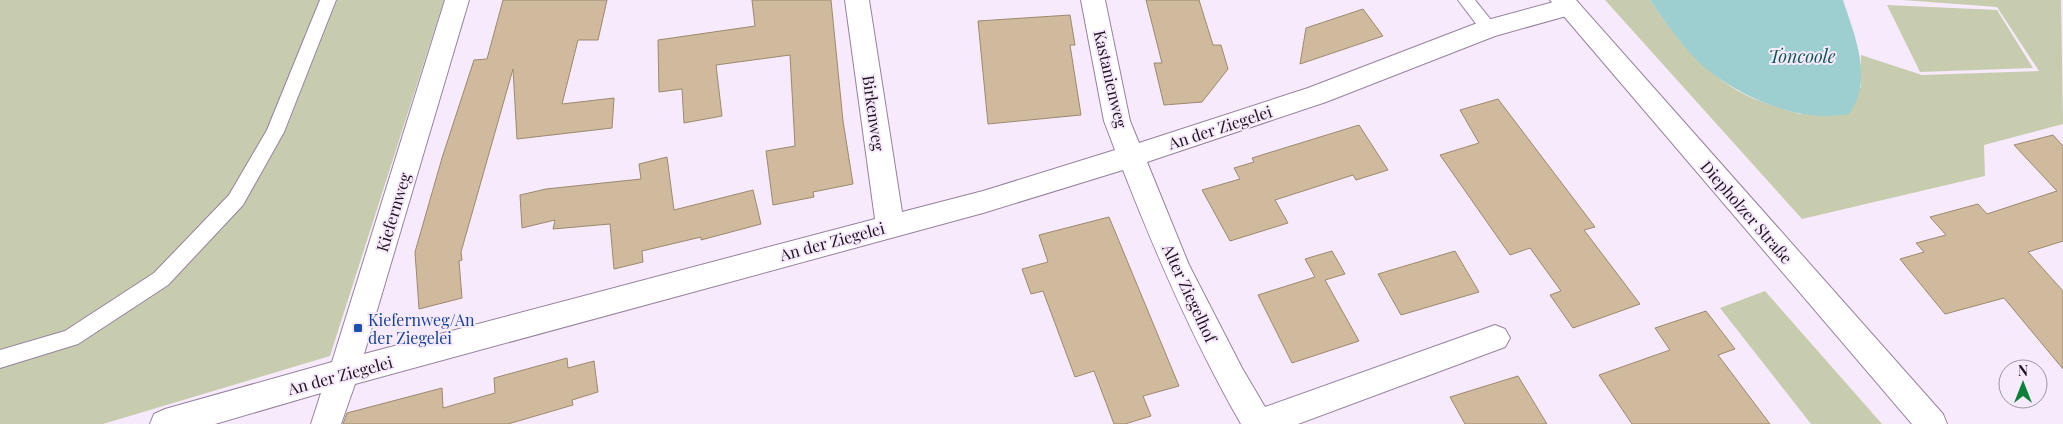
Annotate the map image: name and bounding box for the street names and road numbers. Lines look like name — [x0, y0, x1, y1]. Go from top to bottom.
street label: Kastanienweg — [1090, 28, 1133, 130]
street label: Birkenweg — [858, 74, 890, 153]
street label: An der Ziegelei — [1165, 100, 1275, 154]
street label: Diepholzer Straße — [1697, 156, 1797, 268]
street label: Kiefernweg — [371, 169, 415, 254]
street label: An der Ziegelei — [776, 217, 887, 265]
street label: Alter Ziegelhof — [1158, 240, 1223, 347]
street label: An der Ziegelei — [284, 351, 395, 399]

